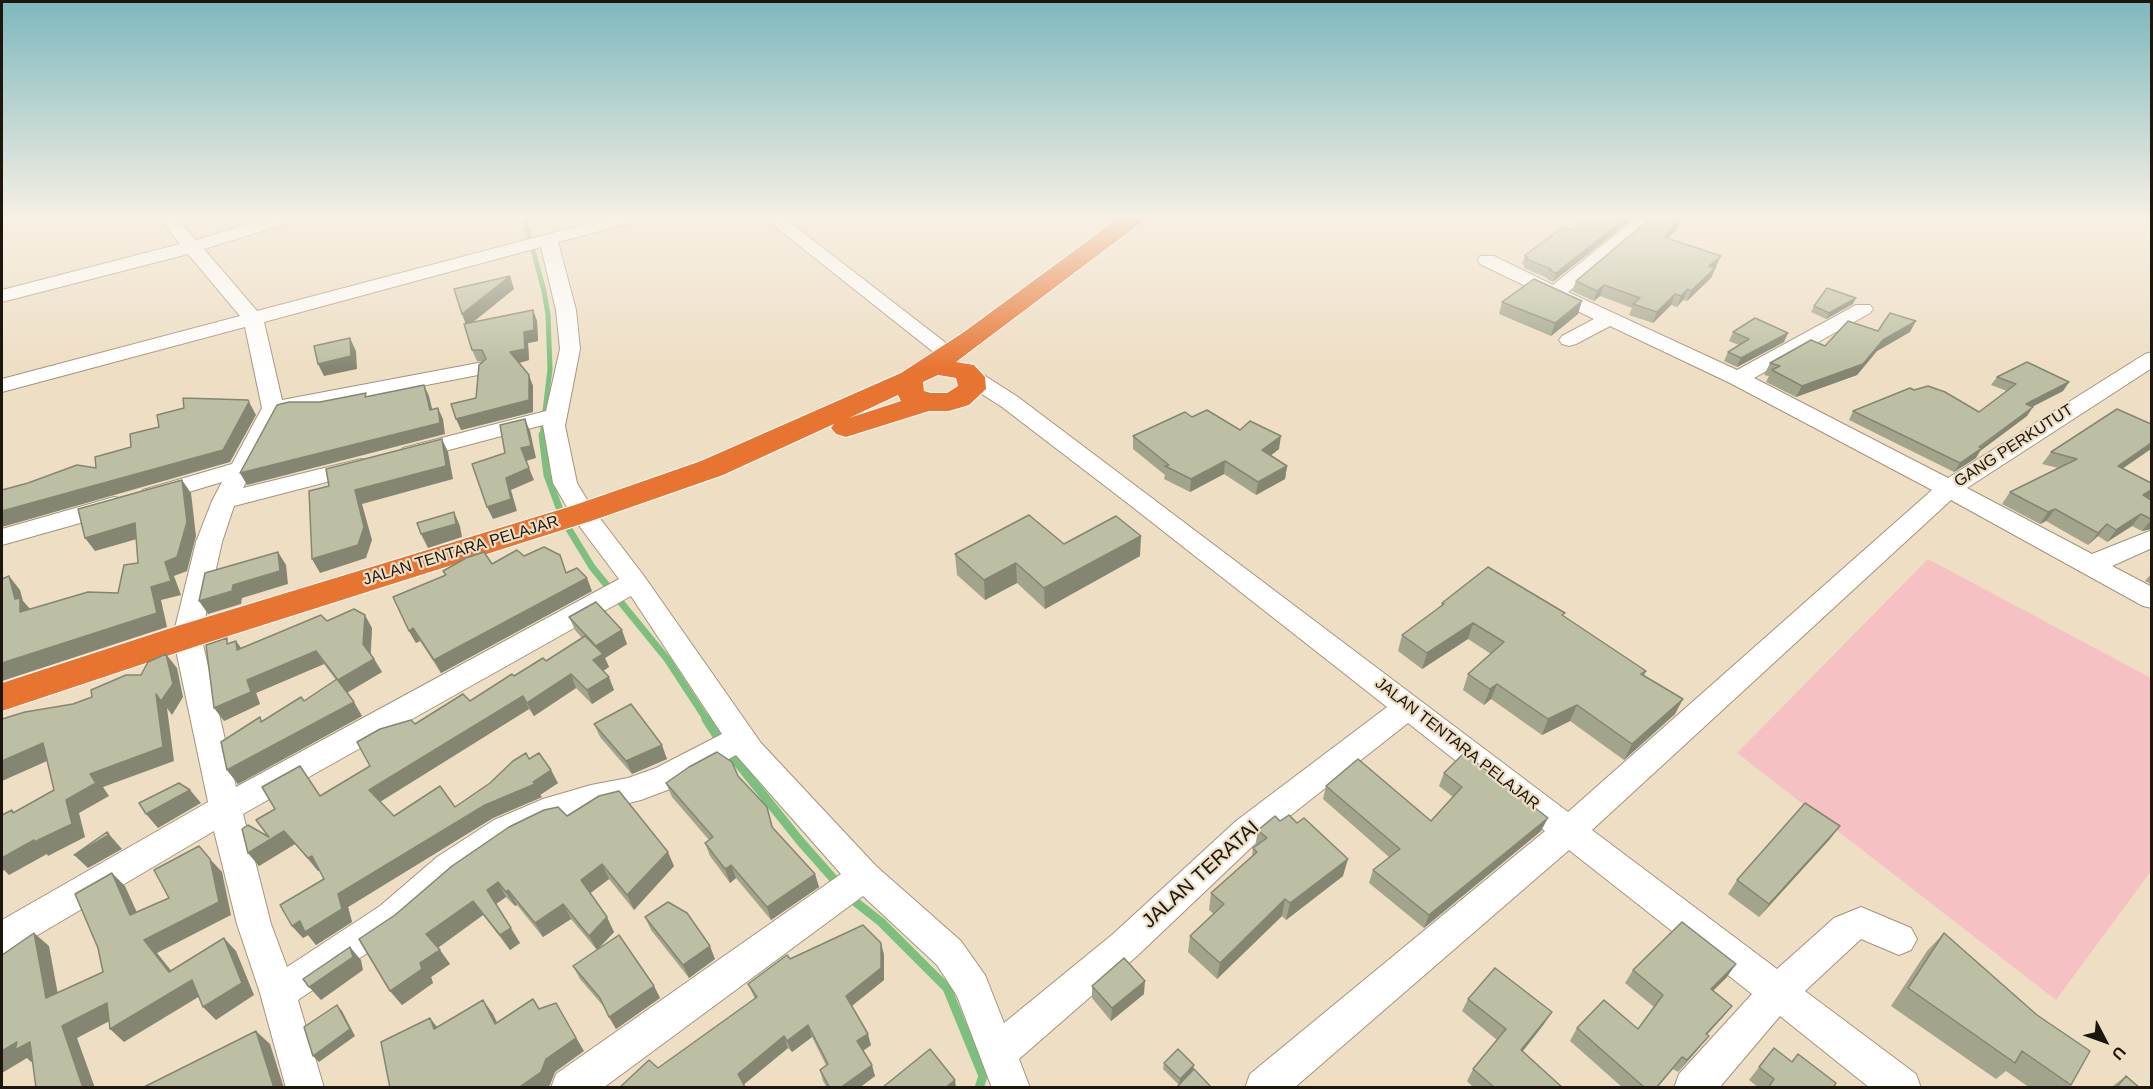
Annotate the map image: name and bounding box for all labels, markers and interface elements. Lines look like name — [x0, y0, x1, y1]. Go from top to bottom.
street label: GANG PERKUTUT — [1951, 400, 2077, 492]
street label: JALAN TENTARA PELAJAR — [361, 512, 561, 590]
street label: JALAN TENTARA PELAJAR — [1371, 674, 1543, 814]
street label: JALAN TERATAI — [1137, 816, 1265, 934]
north arrow — [2075, 1011, 2135, 1071]
text: U — [2109, 1043, 2129, 1063]

